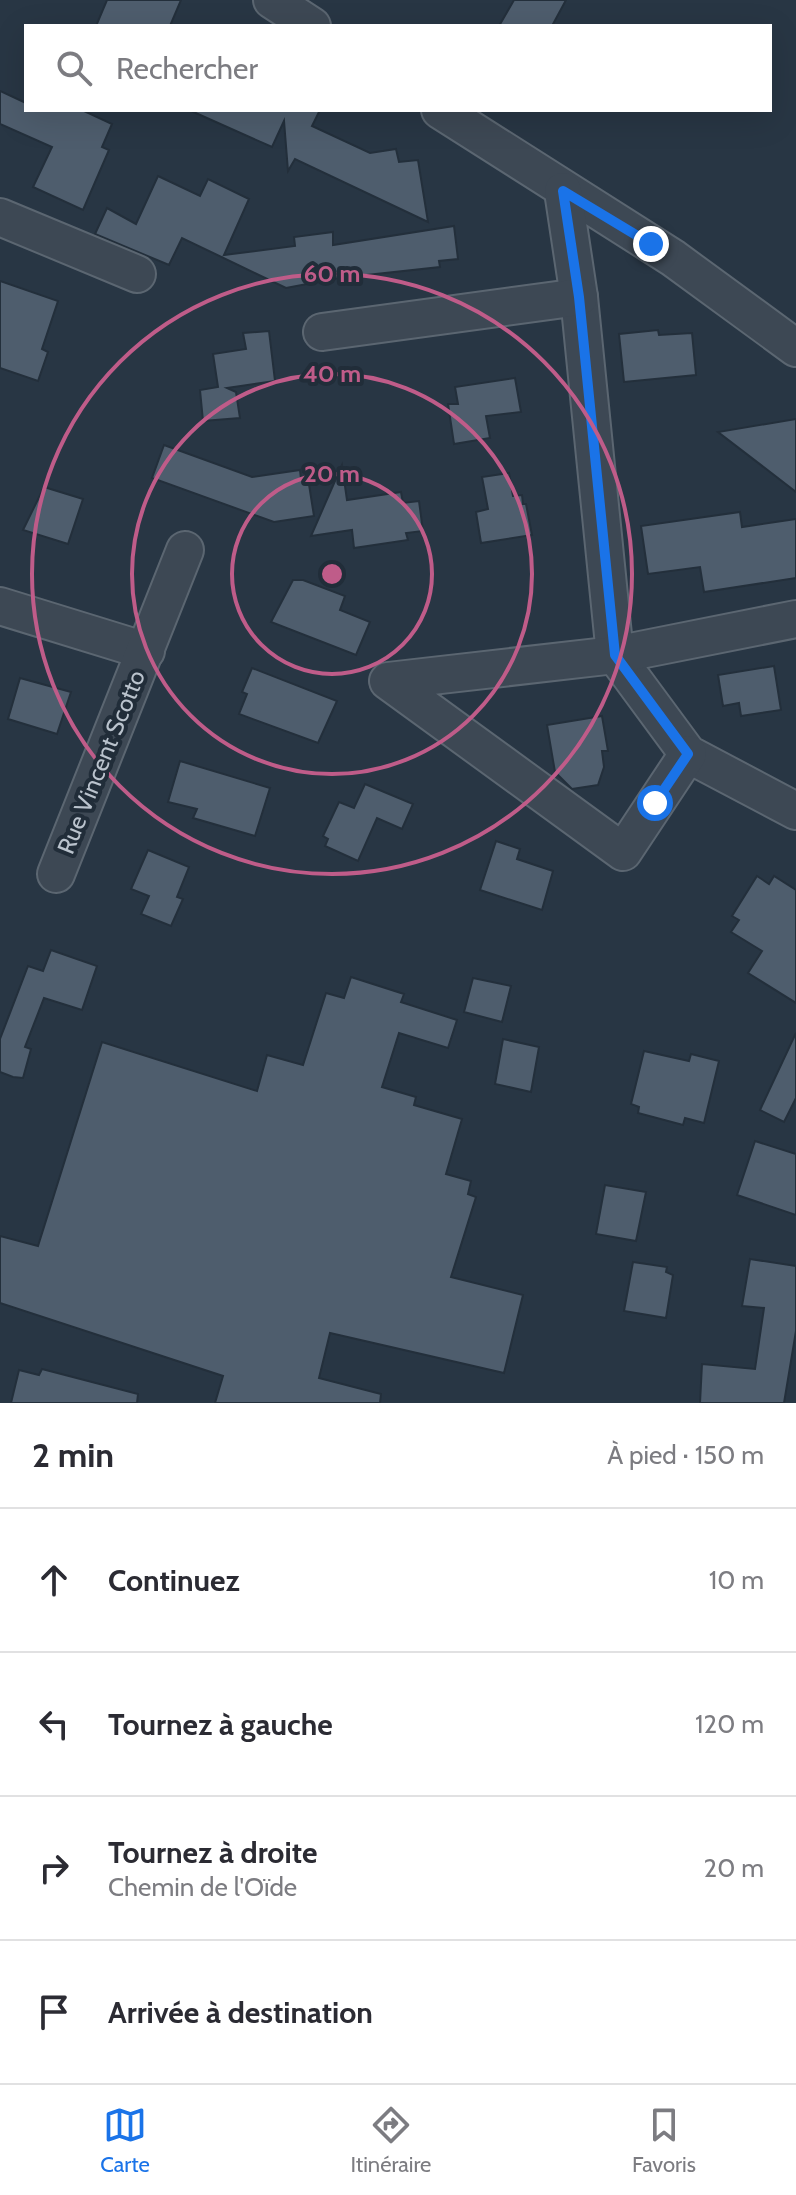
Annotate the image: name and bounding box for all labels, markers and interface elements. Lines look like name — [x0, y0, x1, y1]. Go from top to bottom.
search box — [24, 24, 772, 112]
icon: search — [52, 46, 96, 90]
text: Rechercher — [116, 50, 258, 87]
route end — [633, 226, 669, 262]
text: 60 m — [304, 259, 360, 288]
text: 40 m — [303, 359, 361, 388]
text: 20 m — [304, 459, 360, 488]
centre of rings — [318, 560, 346, 588]
street label: Rue Vincent Scotto — [51, 666, 151, 858]
route start — [637, 785, 673, 821]
text: 2 min — [32, 1434, 114, 1476]
text: À pied · 150 m — [607, 1439, 764, 1471]
icon: ahead — [32, 1558, 76, 1602]
text: Continuez — [108, 1562, 240, 1599]
text: 10 m — [709, 1564, 764, 1596]
icon: left — [32, 1702, 76, 1746]
text: Tournez à gauche — [108, 1706, 333, 1743]
text: 120 m — [695, 1708, 764, 1740]
text: Tournez à droite — [108, 1834, 317, 1871]
icon: right — [32, 1846, 76, 1890]
text: 20 m — [704, 1852, 764, 1884]
text: Chemin de l'Oïde — [108, 1871, 297, 1903]
icon: arrive — [32, 1990, 76, 2034]
text: Arrivée à destination — [108, 1994, 373, 2031]
tab: Carte — [100, 2103, 150, 2178]
tab: Itinéraire — [350, 2103, 431, 2178]
tab: Favoris — [632, 2103, 696, 2178]

